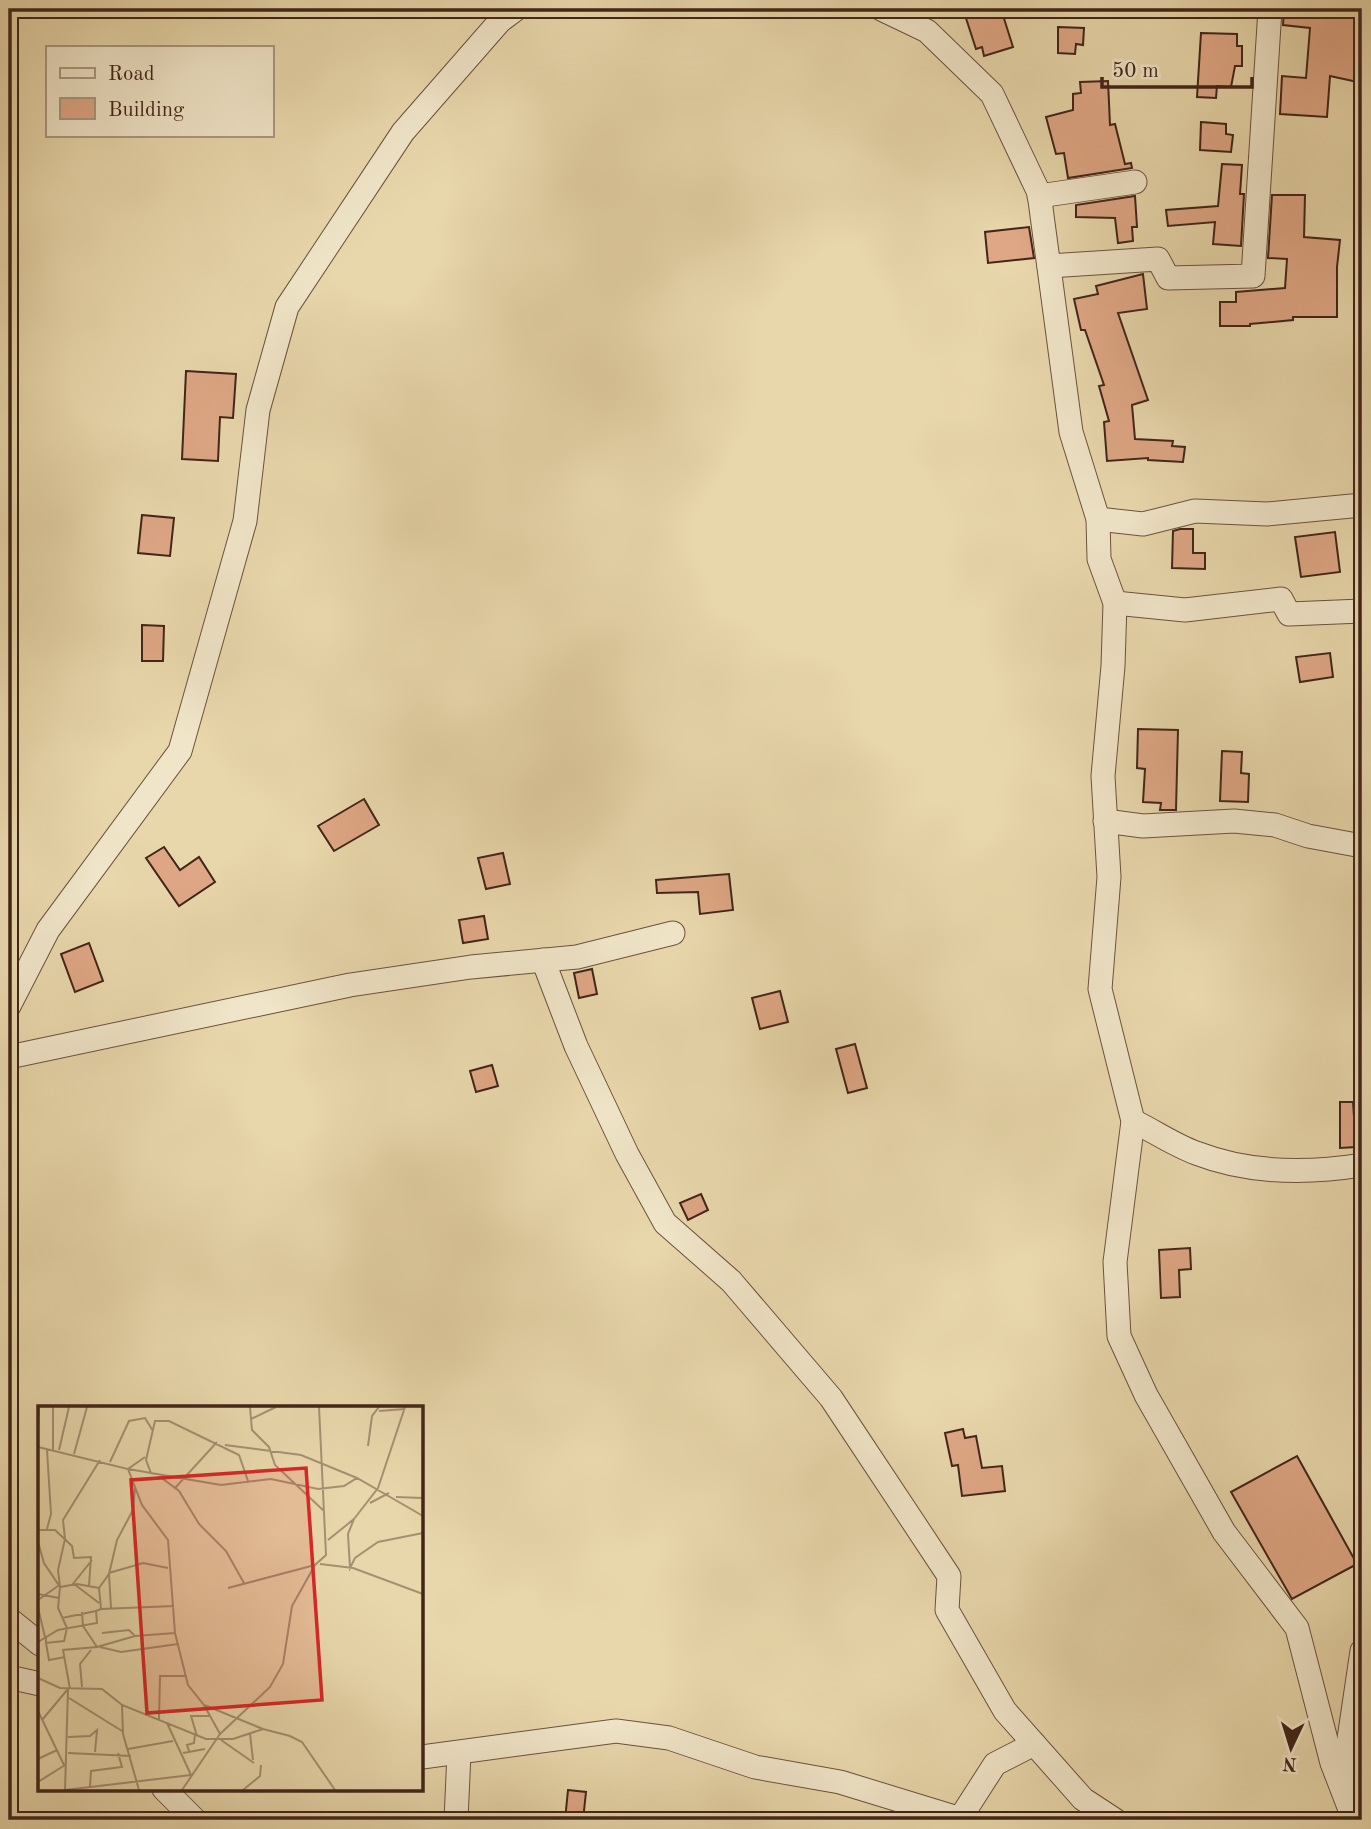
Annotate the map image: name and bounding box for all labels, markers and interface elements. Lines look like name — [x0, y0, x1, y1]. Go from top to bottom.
legend — [46, 46, 273, 136]
scale bar — [1102, 46, 1252, 90]
text: 50 m — [1112, 61, 1159, 82]
text: Road — [108, 64, 155, 85]
text: Building — [108, 100, 185, 121]
inset map — [38, 1406, 424, 1790]
north arrow — [1256, 1714, 1326, 1784]
text: N — [1282, 1752, 1298, 1772]

